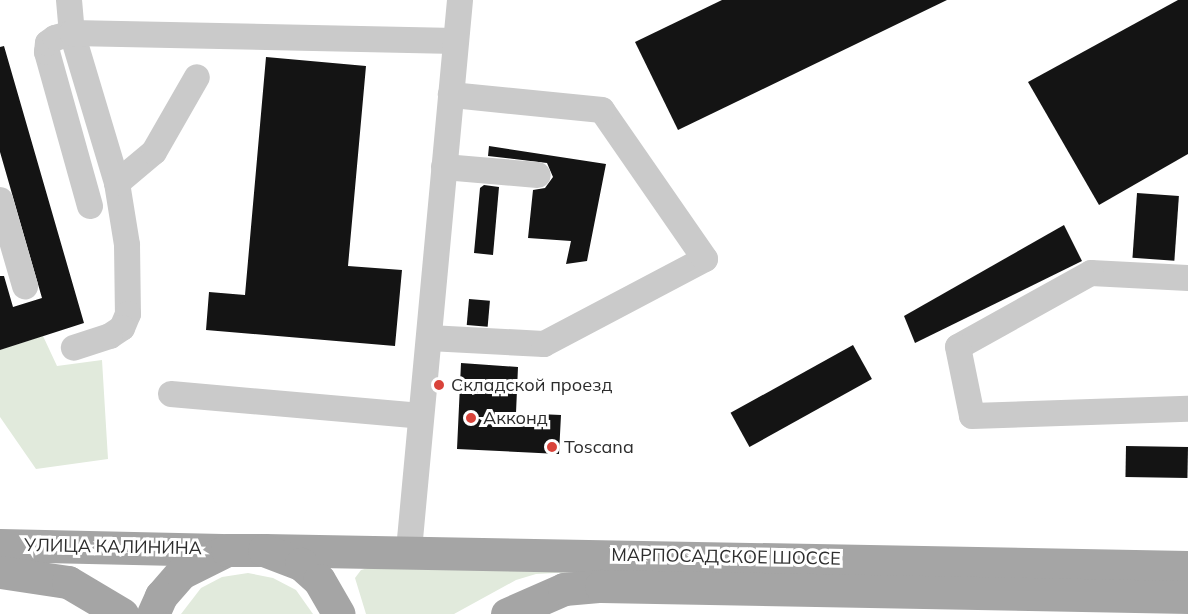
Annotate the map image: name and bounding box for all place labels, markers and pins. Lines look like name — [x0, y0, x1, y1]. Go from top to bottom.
place label: Складской проезд — [451, 374, 613, 396]
marker: Складской проезд — [432, 378, 446, 392]
place label: Акконд — [483, 407, 548, 429]
marker: Акконд — [464, 411, 478, 425]
place label: Toscana — [564, 436, 634, 458]
marker: Toscana — [545, 440, 559, 454]

